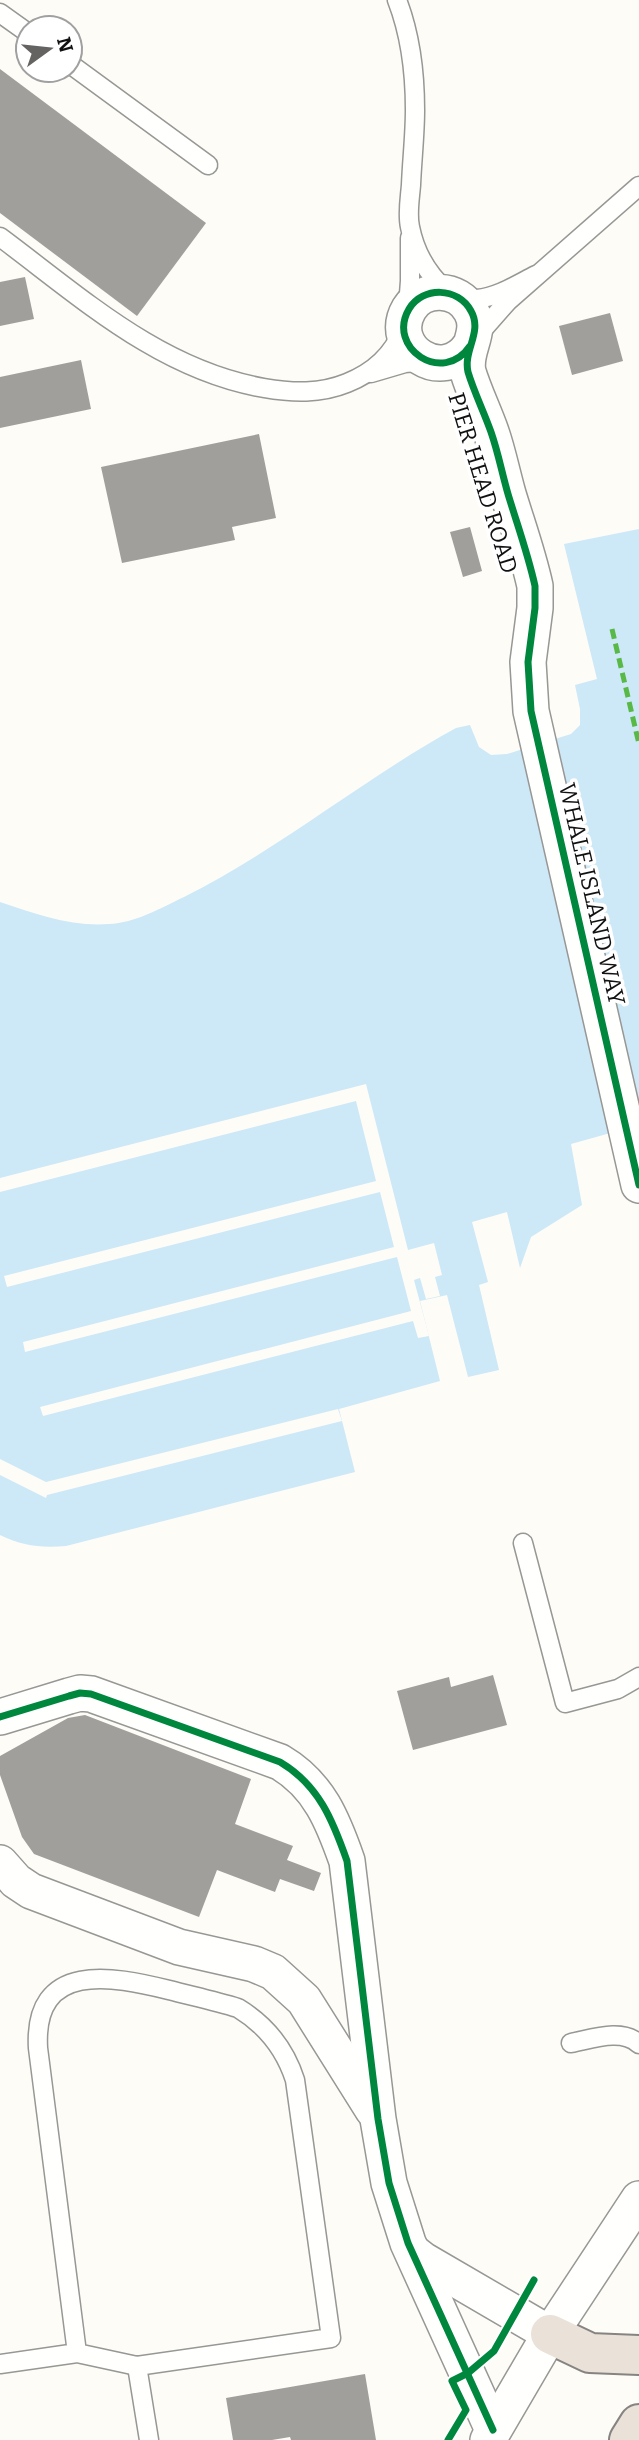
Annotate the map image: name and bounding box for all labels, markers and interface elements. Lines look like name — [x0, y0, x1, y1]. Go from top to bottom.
north arrow — [14, 14, 84, 84]
text: N — [52, 35, 78, 55]
street label: PIER HEAD ROAD — [442, 389, 524, 577]
street label: WHALE ISLAND WAY — [553, 780, 631, 1008]

